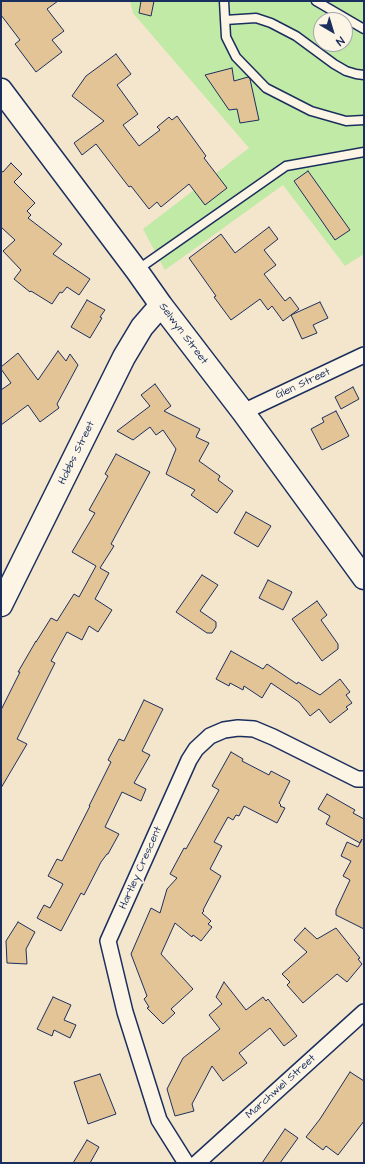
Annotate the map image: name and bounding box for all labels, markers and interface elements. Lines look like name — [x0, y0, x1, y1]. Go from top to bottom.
north arrow — [313, 12, 353, 52]
text: N — [333, 33, 347, 49]
street label: Selwyn Street — [156, 301, 210, 367]
street label: Glen Street — [273, 366, 333, 402]
street label: Hobbs Street — [56, 419, 98, 487]
street label: Hartley Crescent — [117, 825, 165, 911]
street label: Marchwiel Street — [243, 1052, 319, 1122]

